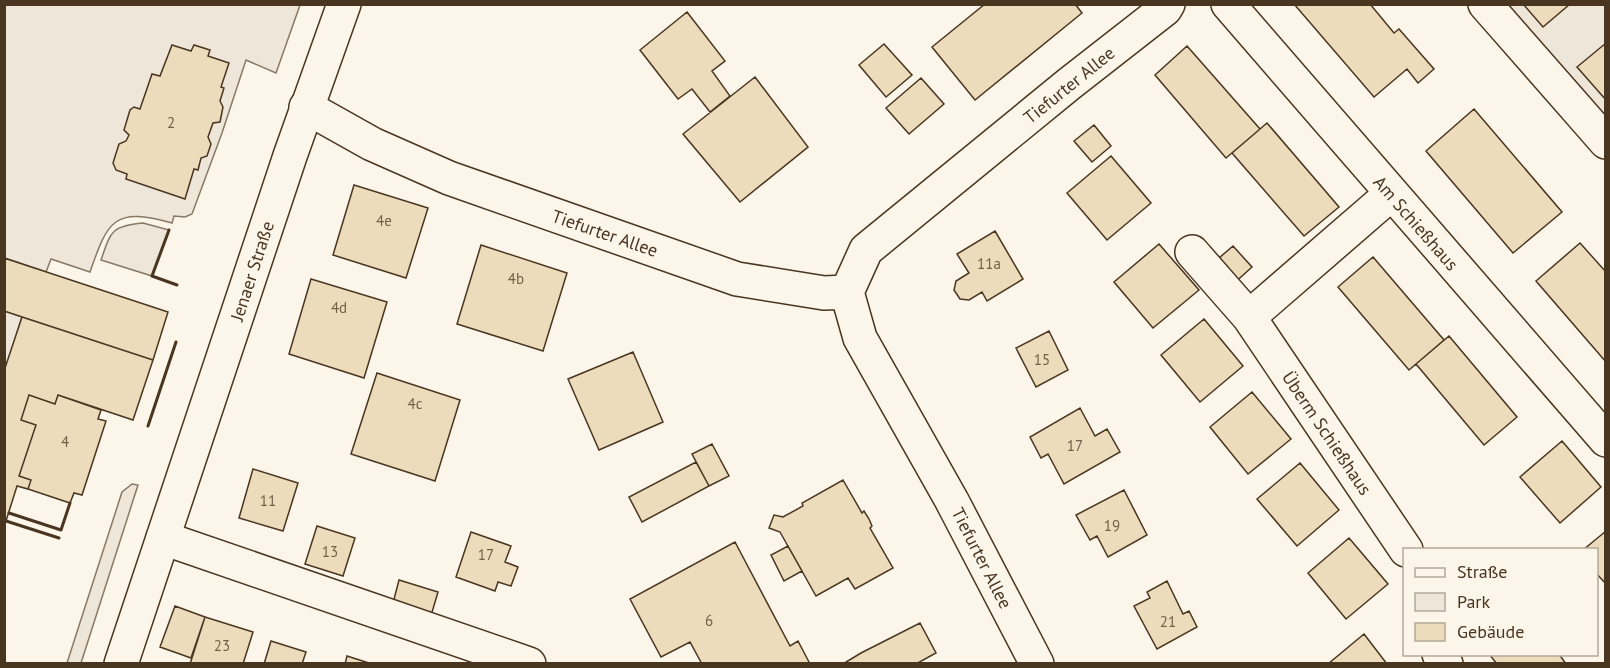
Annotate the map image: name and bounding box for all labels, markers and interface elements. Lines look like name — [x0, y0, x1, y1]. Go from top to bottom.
street label: Tiefurter Allee — [1019, 41, 1119, 129]
house number: 2 — [167, 113, 175, 132]
street label: Am Schießhaus — [1369, 171, 1463, 275]
street label: Tiefurter Allee — [549, 204, 661, 262]
house number: 4e — [376, 211, 392, 230]
street label: Jenaer Straße — [225, 218, 279, 325]
house number: 11a — [977, 254, 1001, 273]
house number: 4b — [508, 269, 524, 288]
house number: 4d — [331, 298, 347, 317]
house number: 15 — [1034, 350, 1050, 369]
street label: Überm Schießhaus — [1277, 367, 1377, 499]
house number: 4c — [408, 394, 423, 413]
house number: 4 — [61, 432, 69, 451]
house number: 17 — [1067, 436, 1083, 455]
house number: 11 — [260, 491, 276, 510]
street label: Tiefurter Allee — [947, 504, 1017, 612]
house number: 19 — [1104, 516, 1120, 535]
house number: 13 — [322, 542, 338, 561]
house number: 17 — [478, 545, 494, 564]
legend — [1403, 548, 1598, 656]
text: Straße — [1457, 560, 1508, 583]
text: Park — [1457, 590, 1490, 613]
house number: 6 — [705, 611, 713, 630]
house number: 21 — [1160, 612, 1176, 631]
text: Gebäude — [1457, 620, 1524, 643]
house number: 23 — [214, 636, 230, 655]

